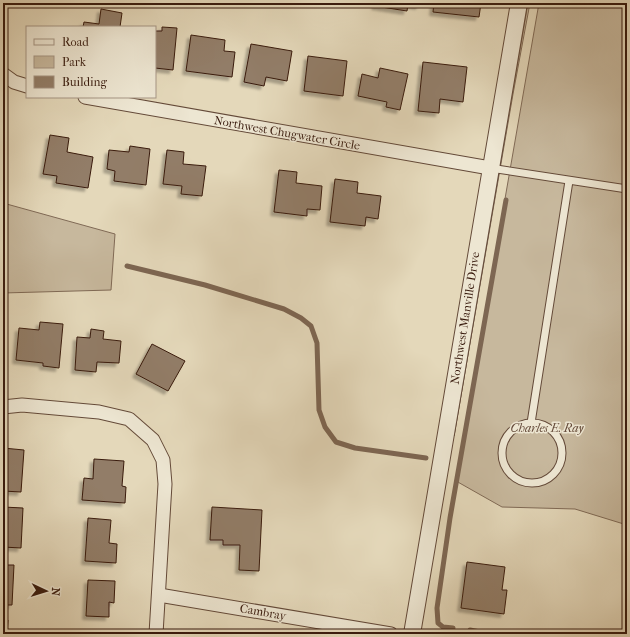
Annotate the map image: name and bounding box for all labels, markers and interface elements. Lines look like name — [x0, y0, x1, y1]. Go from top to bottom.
legend — [26, 26, 156, 98]
text: Road — [62, 35, 89, 49]
text: Park — [62, 55, 87, 69]
text: Building — [62, 75, 107, 89]
street label: Northwest Chugwater Circle — [213, 113, 361, 153]
street label: Northwest Manville Drive — [448, 251, 482, 385]
park label: Charles E. Ray — [511, 421, 585, 435]
north arrow — [26, 571, 66, 611]
text: N — [49, 587, 62, 597]
street label: Cambray — [239, 601, 288, 623]

